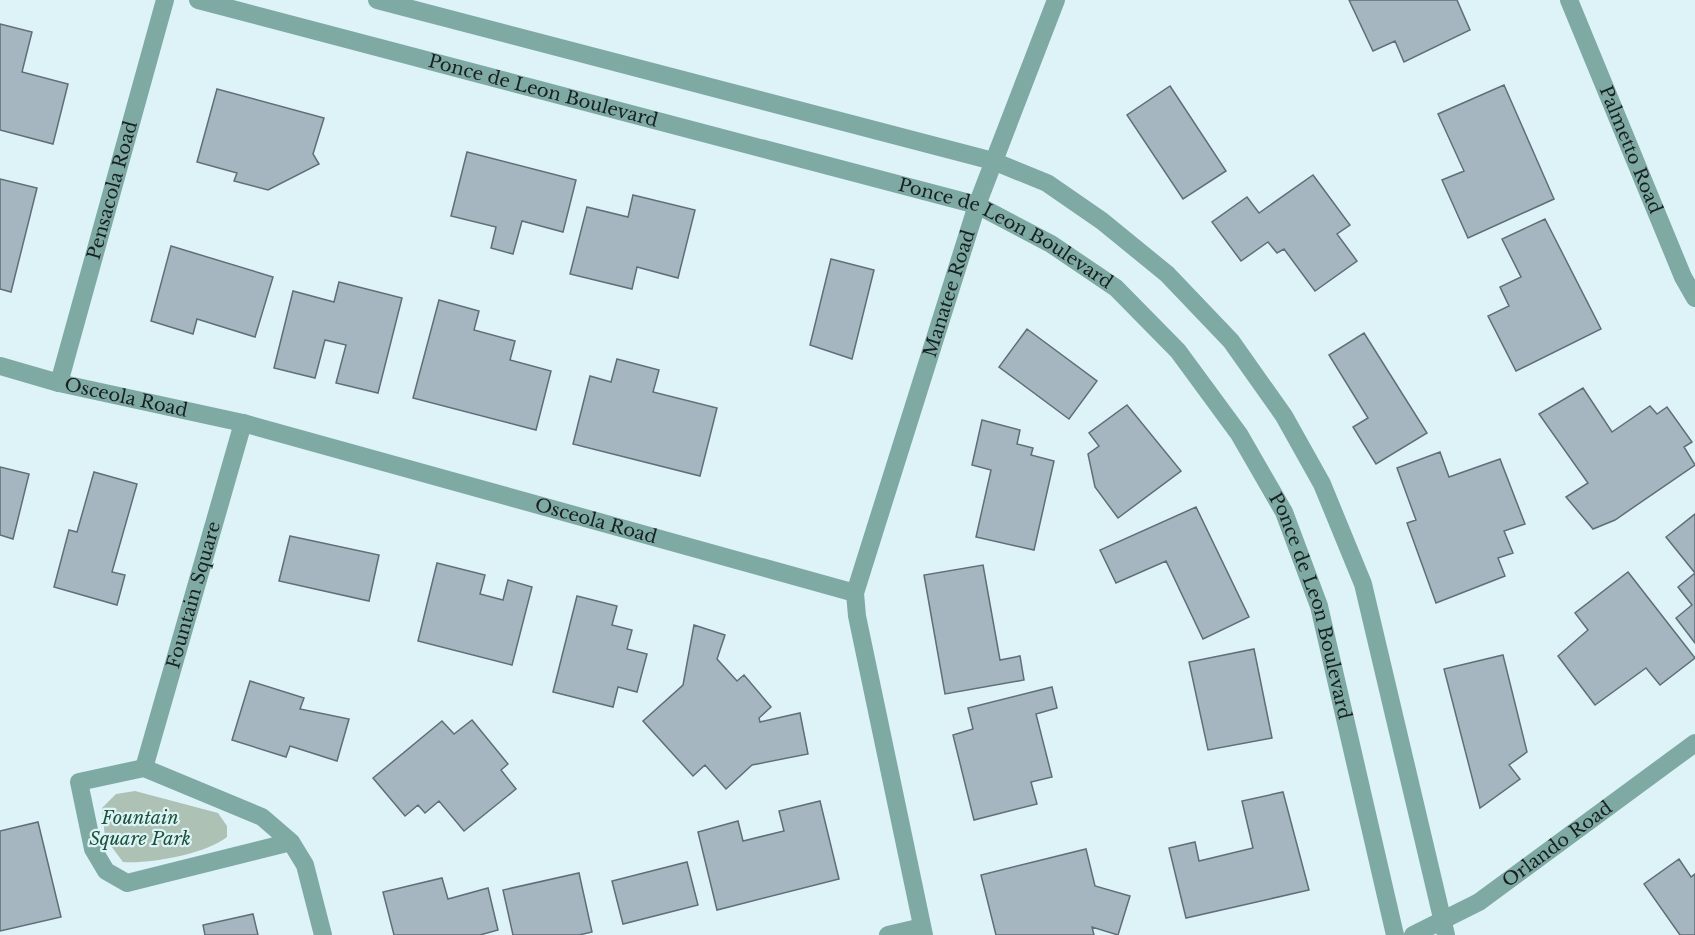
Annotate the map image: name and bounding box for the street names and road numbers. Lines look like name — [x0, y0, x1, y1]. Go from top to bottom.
street label: Ponce de Leon Boulevard — [426, 50, 660, 132]
street label: Palmetto Road — [1595, 83, 1667, 217]
street label: Pensacola Road — [83, 118, 142, 262]
street label: Ponce de Leon Boulevard — [896, 174, 1117, 294]
street label: Manatee Road — [919, 227, 980, 360]
street label: Osceola Road — [62, 373, 190, 422]
street label: Ponce de Leon Boulevard — [1264, 489, 1356, 721]
street label: Osceola Road — [532, 494, 659, 548]
street label: Fountain Square — [162, 519, 225, 671]
street label: Orlando Road — [1498, 797, 1617, 892]

